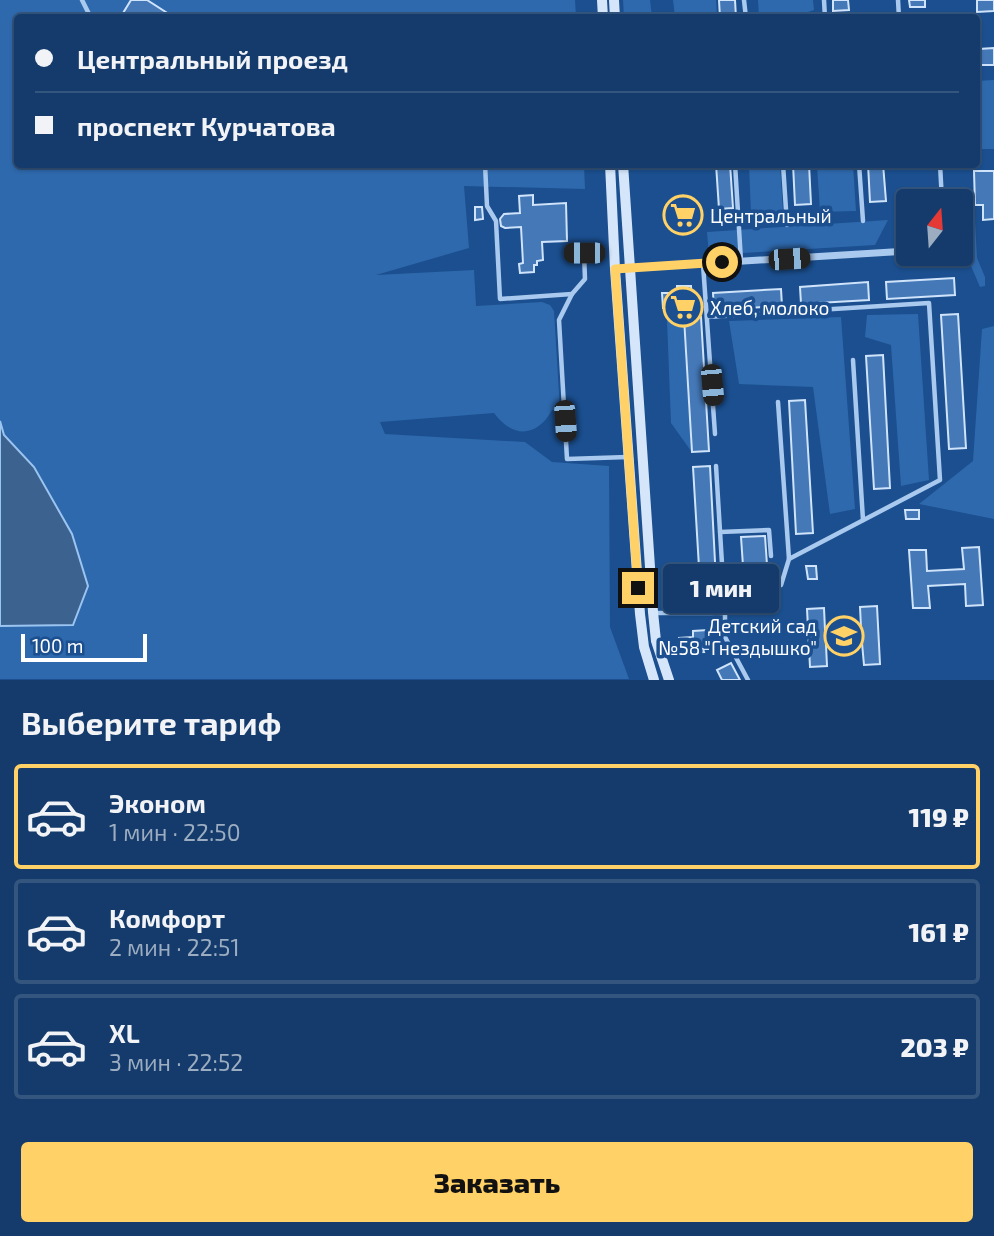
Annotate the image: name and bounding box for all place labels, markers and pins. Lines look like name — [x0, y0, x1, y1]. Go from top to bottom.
supermarket icon: Центральный — [662, 194, 704, 236]
place label: Центральный — [710, 204, 832, 227]
supermarket icon: Хлеб, молоко — [662, 286, 704, 328]
place label: Хлеб, молоко — [710, 296, 829, 319]
place label: Детский сад №58 "Гнездышко" — [658, 614, 817, 659]
school or university icon: Детский сад №58 "Гнездышко" — [823, 615, 865, 657]

